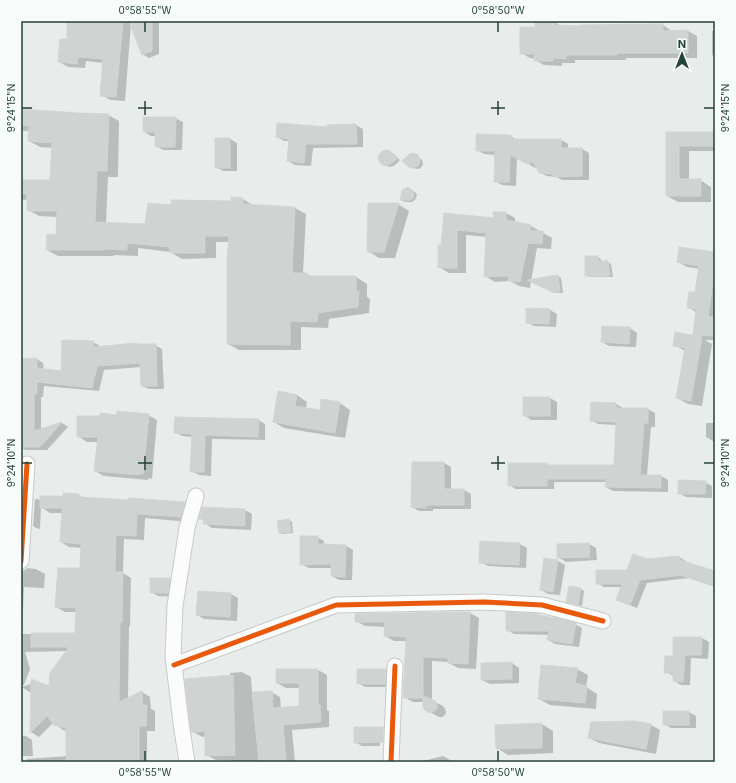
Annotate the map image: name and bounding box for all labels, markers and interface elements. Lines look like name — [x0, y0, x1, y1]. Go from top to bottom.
text: 0°58'55"W — [119, 4, 172, 16]
text: 0°58'50"W — [471, 4, 525, 16]
north arrow — [662, 34, 702, 74]
text: N — [678, 37, 686, 51]
text: 9°24'15"N — [5, 84, 17, 132]
text: 9°24'15"N — [719, 84, 731, 132]
text: 9°24'10"N — [5, 439, 17, 487]
text: 9°24'10"N — [719, 439, 731, 487]
text: 0°58'55"W — [119, 766, 172, 778]
text: 0°58'50"W — [471, 766, 525, 778]

